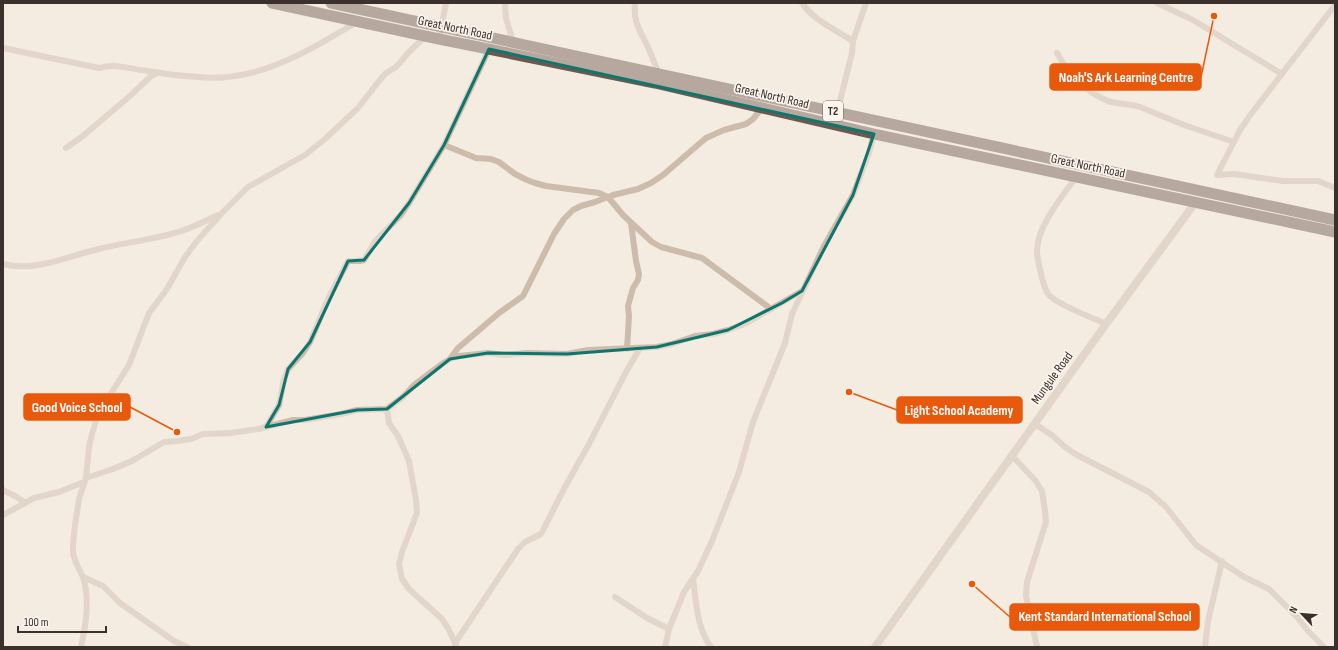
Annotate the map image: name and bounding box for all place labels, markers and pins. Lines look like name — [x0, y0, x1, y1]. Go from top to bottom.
callout: Noah'S Ark Learning Centre — [1050, 64, 1201, 90]
callout: Good Voice School — [24, 394, 130, 420]
callout: Light School Academy — [897, 397, 1022, 423]
callout: Kent Standard International School — [1010, 604, 1199, 630]

